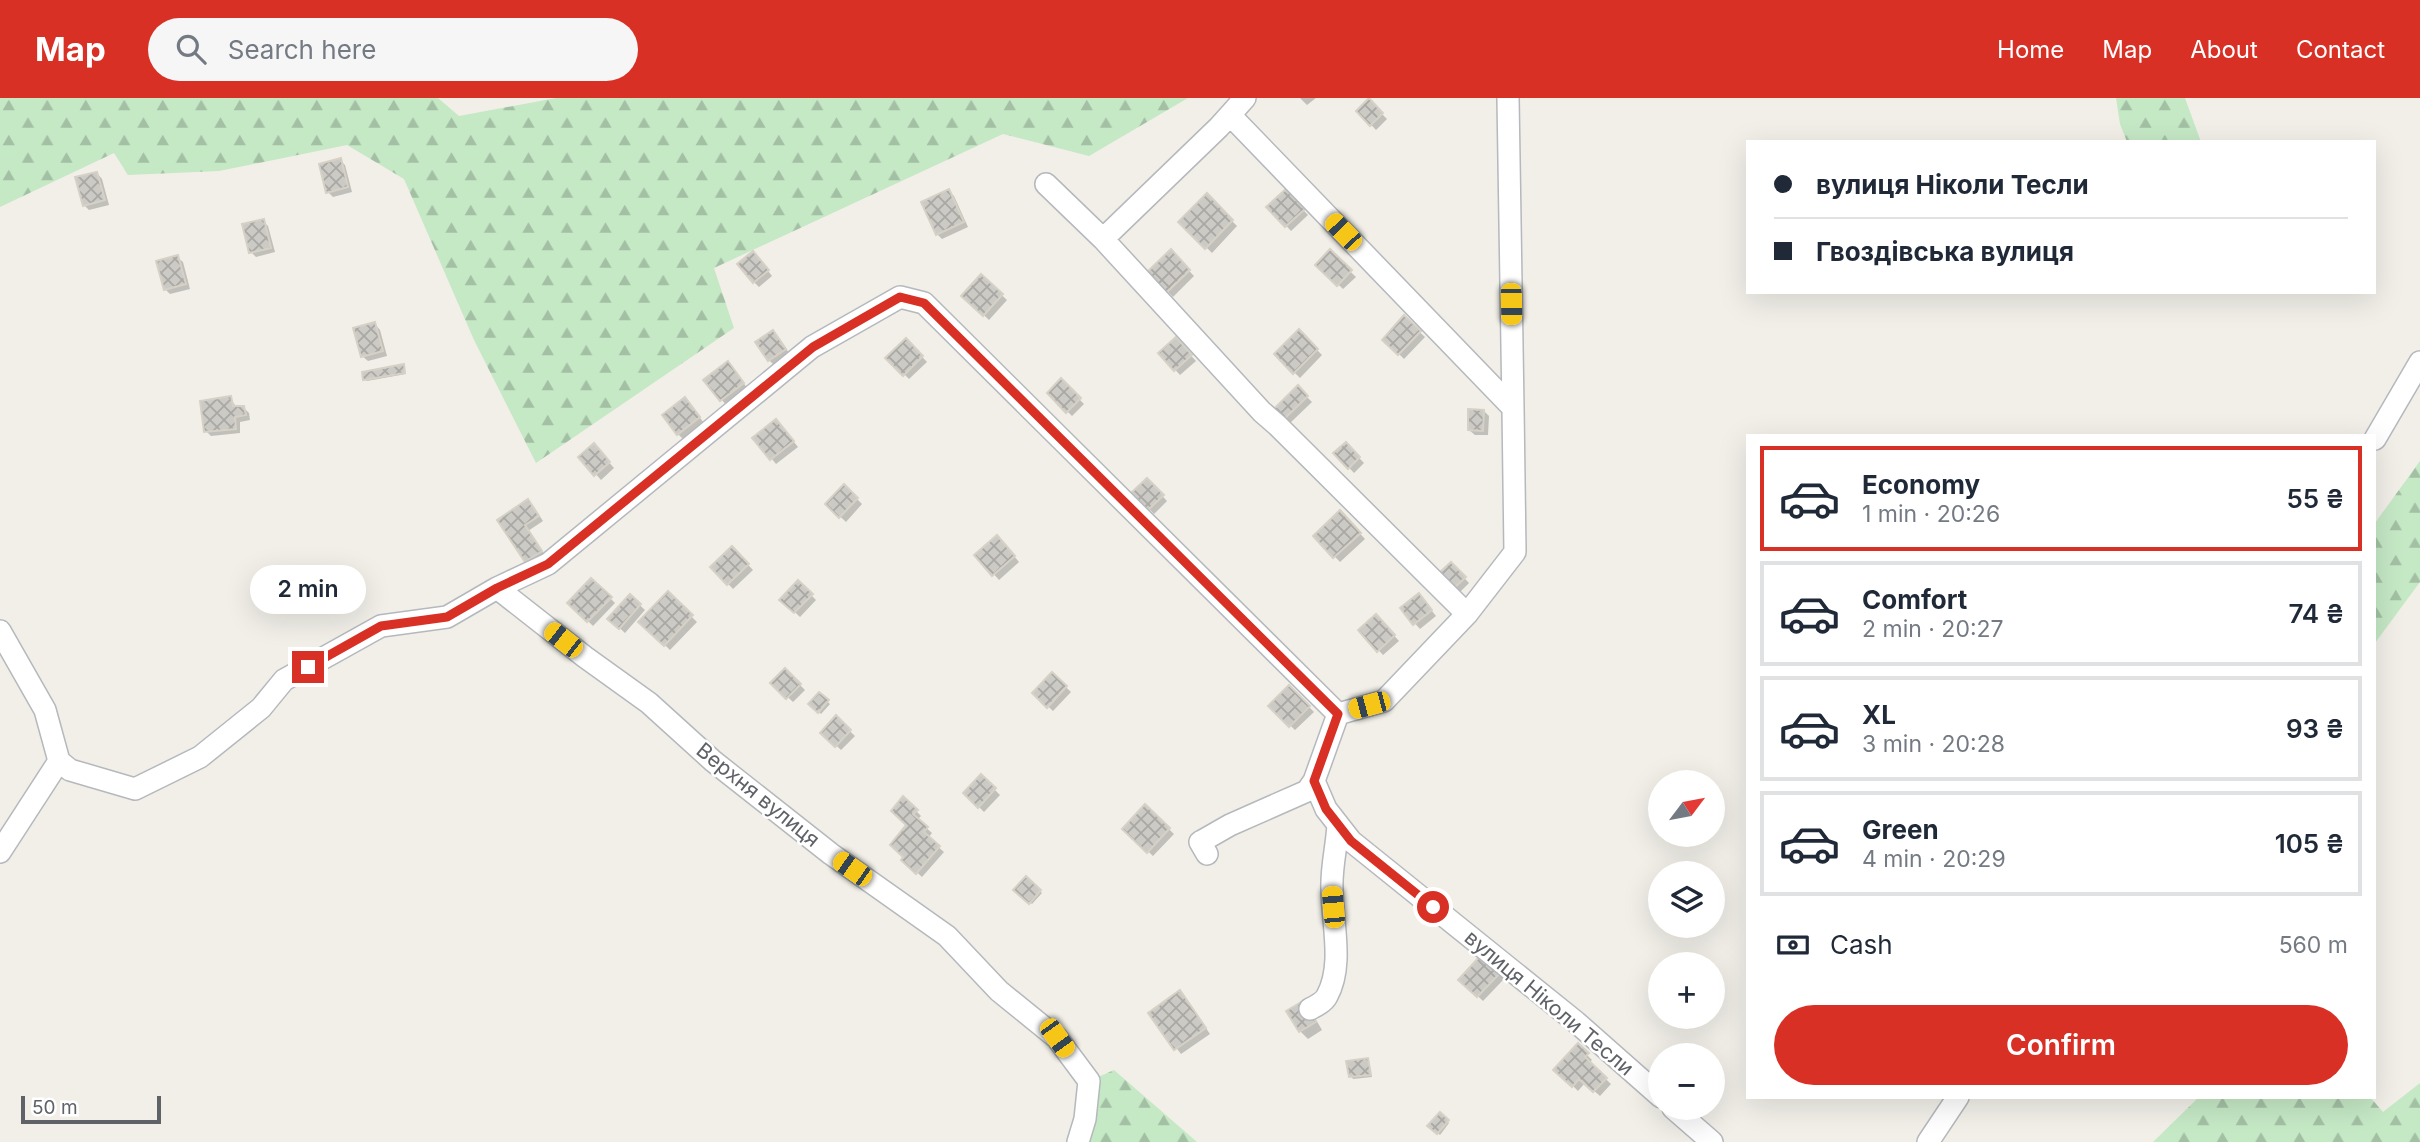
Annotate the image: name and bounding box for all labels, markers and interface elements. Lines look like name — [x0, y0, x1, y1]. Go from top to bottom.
search box — [148, 18, 638, 81]
text: Map — [35, 29, 106, 69]
icon: search — [172, 30, 210, 68]
text: Search here — [228, 34, 376, 65]
text: Home — [1997, 35, 2064, 64]
text: Map — [2102, 35, 2152, 64]
text: About — [2190, 35, 2258, 64]
text: Contact — [2296, 35, 2385, 64]
text: вулиця Ніколи Тесли — [1816, 169, 2089, 200]
car — [1321, 210, 1366, 254]
text: Гвоздівська вулиця — [1816, 236, 2074, 267]
car — [1501, 283, 1522, 325]
icon: car — [1778, 467, 1841, 530]
text: Economy — [1862, 469, 1980, 500]
text: 55 ₴ — [2286, 483, 2344, 514]
text: 1 min · 20:26 — [1862, 500, 2000, 528]
callout: 2 min — [250, 566, 366, 614]
text: 2 min — [278, 575, 338, 603]
icon: car — [1778, 582, 1841, 645]
text: Comfort — [1862, 584, 1967, 615]
text: 74 ₴ — [2288, 598, 2344, 629]
text: 2 min · 20:27 — [1862, 615, 2004, 643]
car — [540, 619, 587, 661]
route end — [292, 651, 324, 683]
car — [1346, 689, 1393, 721]
icon: car — [1778, 697, 1841, 760]
text: XL — [1862, 699, 1896, 730]
text: 93 ₴ — [2286, 713, 2344, 744]
text: 3 min · 20:28 — [1862, 730, 2005, 758]
street label: Верхня вулиця — [692, 737, 825, 852]
north arrow — [1648, 770, 1726, 847]
map controls — [1648, 770, 1725, 1120]
icon: car — [1778, 812, 1841, 875]
text: Green — [1862, 814, 1939, 845]
text: 105 ₴ — [2275, 828, 2344, 859]
text: 4 min · 20:29 — [1862, 845, 2006, 873]
car — [829, 848, 876, 890]
button: layers — [1648, 861, 1725, 938]
car — [1321, 885, 1346, 929]
route start — [1417, 891, 1449, 923]
street label: вулиця Ніколи Тесли — [1460, 925, 1639, 1081]
icon: cash — [1774, 926, 1812, 964]
text: Cash — [1830, 929, 1893, 960]
text: 560 m — [2279, 931, 2348, 959]
button: + — [1648, 952, 1725, 1029]
button: Confirm — [1774, 1005, 2348, 1085]
car — [1037, 1015, 1078, 1061]
button: − — [1648, 1043, 1725, 1120]
scale bar — [21, 1093, 161, 1125]
text: 50 m — [32, 1096, 78, 1119]

